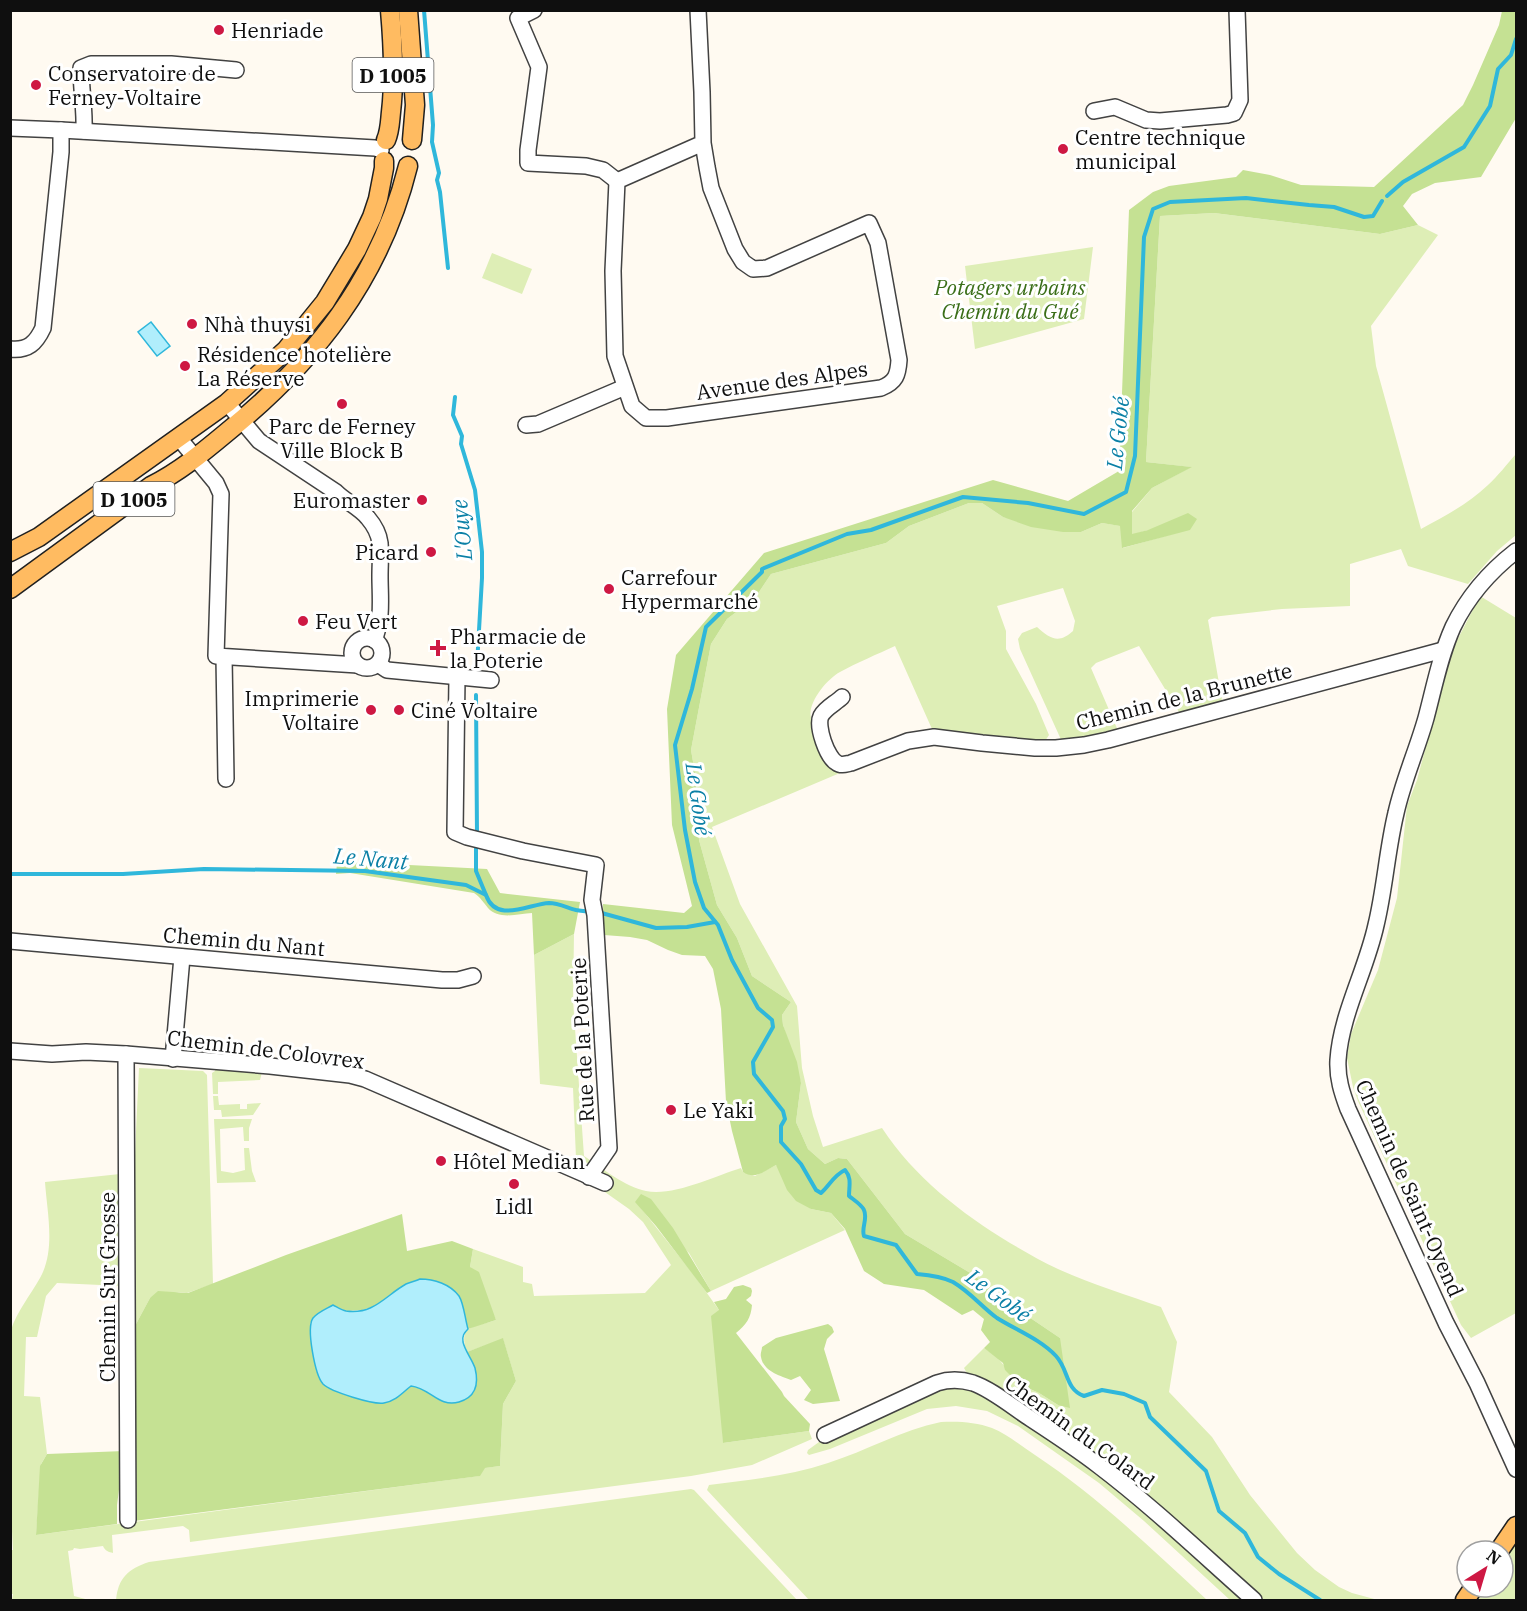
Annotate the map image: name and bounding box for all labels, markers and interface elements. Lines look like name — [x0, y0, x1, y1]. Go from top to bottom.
place label: Henriade — [231, 16, 324, 44]
marker: Henriade — [212, 23, 226, 37]
road number: D 1005 — [352, 58, 434, 92]
place label: Conservatoire de Ferney-Voltaire — [48, 59, 216, 111]
marker: Conservatoire de Ferney-Voltaire — [29, 78, 43, 92]
place label: Centre technique municipal — [1075, 123, 1245, 175]
marker: Centre technique municipal — [1056, 142, 1070, 156]
park label: Potagers urbains Chemin du Gué — [934, 273, 1086, 325]
place label: Nhà thuysi — [204, 310, 311, 338]
marker: Nhà thuysi — [185, 317, 199, 331]
place label: Résidence hotelière La Réserve — [197, 340, 391, 392]
street label: Avenue des Alpes — [694, 354, 870, 406]
marker: Résidence hotelière La Réserve — [178, 359, 192, 373]
water label: Le Gobé — [1099, 394, 1135, 472]
marker: Parc de Ferney Ville Block B — [335, 397, 349, 411]
place label: Parc de Ferney Ville Block B — [269, 412, 416, 464]
road number: D 1005 — [94, 482, 174, 516]
place label: Euromaster — [293, 486, 411, 514]
marker: Euromaster — [415, 493, 429, 507]
water label: L'Ouye — [444, 498, 478, 563]
place label: Picard — [355, 538, 419, 566]
marker: Picard — [424, 545, 438, 559]
place label: Carrefour Hypermarché — [621, 563, 758, 615]
marker: Carrefour Hypermarché — [602, 582, 616, 596]
place label: Feu Vert — [315, 607, 397, 635]
marker: Feu Vert — [296, 614, 310, 628]
place label: Pharmacie de la Poterie — [450, 622, 586, 674]
marker: Pharmacie de la Poterie — [431, 641, 445, 655]
street label: Chemin de la Brunette — [1073, 656, 1295, 736]
place label: Imprimerie Voltaire — [244, 684, 359, 736]
place label: Ciné Voltaire — [411, 696, 538, 724]
marker: Imprimerie Voltaire — [364, 703, 378, 717]
marker: Ciné Voltaire — [392, 703, 406, 717]
water label: Le Gobé — [679, 760, 719, 838]
water label: Le Nant — [332, 840, 410, 876]
street label: Chemin du Nant — [162, 920, 326, 962]
street label: Rue de la Poterie — [564, 957, 600, 1123]
street label: Chemin de Colovrex — [166, 1023, 366, 1075]
street label: Chemin de Saint-Oyend — [1349, 1075, 1471, 1301]
place label: Le Yaki — [683, 1096, 754, 1124]
marker: Le Yaki — [664, 1103, 678, 1117]
place label: Hôtel Median — [453, 1147, 585, 1175]
marker: Hôtel Median — [434, 1154, 448, 1168]
marker: Lidl — [507, 1177, 521, 1191]
street label: Chemin Sur Grosse — [93, 1192, 121, 1382]
place label: Lidl — [495, 1192, 533, 1220]
water label: Le Gobé — [960, 1261, 1038, 1329]
street label: Chemin du Colard — [1000, 1368, 1161, 1496]
north arrow — [1455, 1539, 1515, 1599]
text: N — [1483, 1545, 1505, 1569]

